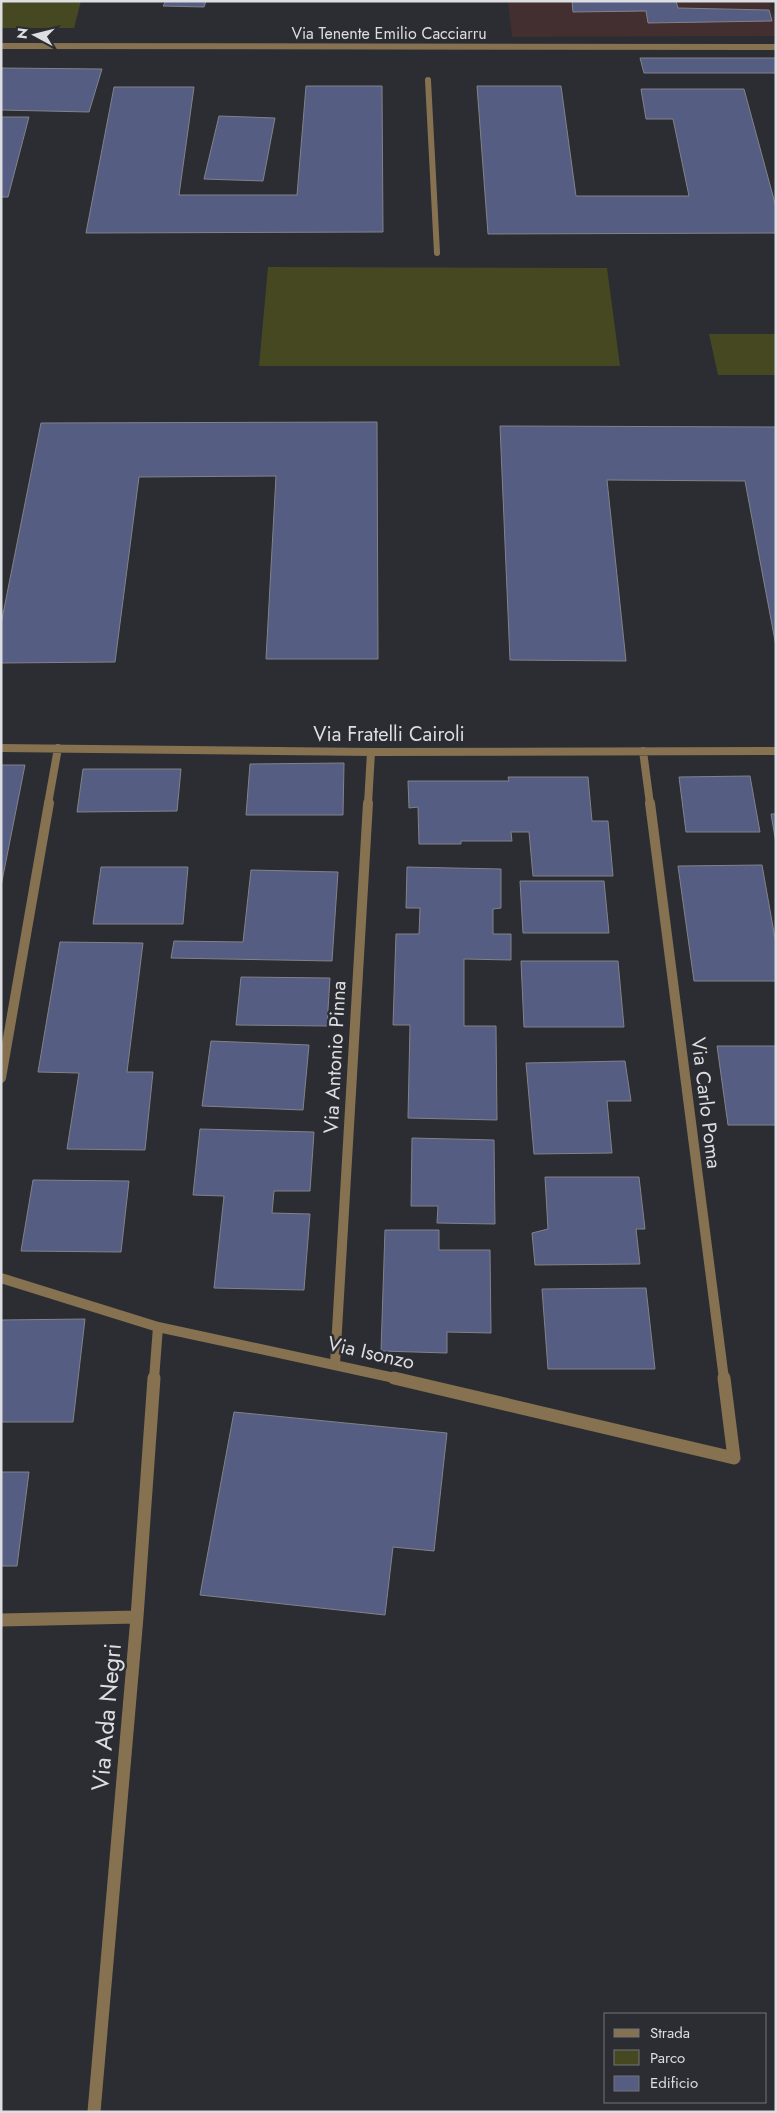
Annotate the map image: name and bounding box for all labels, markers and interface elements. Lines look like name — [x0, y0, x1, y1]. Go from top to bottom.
north arrow — [10, 10, 60, 60]
street label: Via Tenente Emilio Cacciarru — [291, 22, 487, 45]
text: N — [11, 27, 33, 40]
street label: Via Fratelli Cairoli — [313, 720, 465, 749]
street label: Via Antonio Pinna — [317, 980, 353, 1134]
street label: Via Carlo Poma — [684, 1036, 728, 1170]
street label: Via Isonzo — [325, 1329, 417, 1377]
street label: Via Ada Negri — [82, 1642, 130, 1792]
legend — [604, 2013, 767, 2103]
text: Strada — [650, 2022, 690, 2044]
text: Parco — [650, 2047, 685, 2069]
text: Edificio — [650, 2072, 698, 2094]

